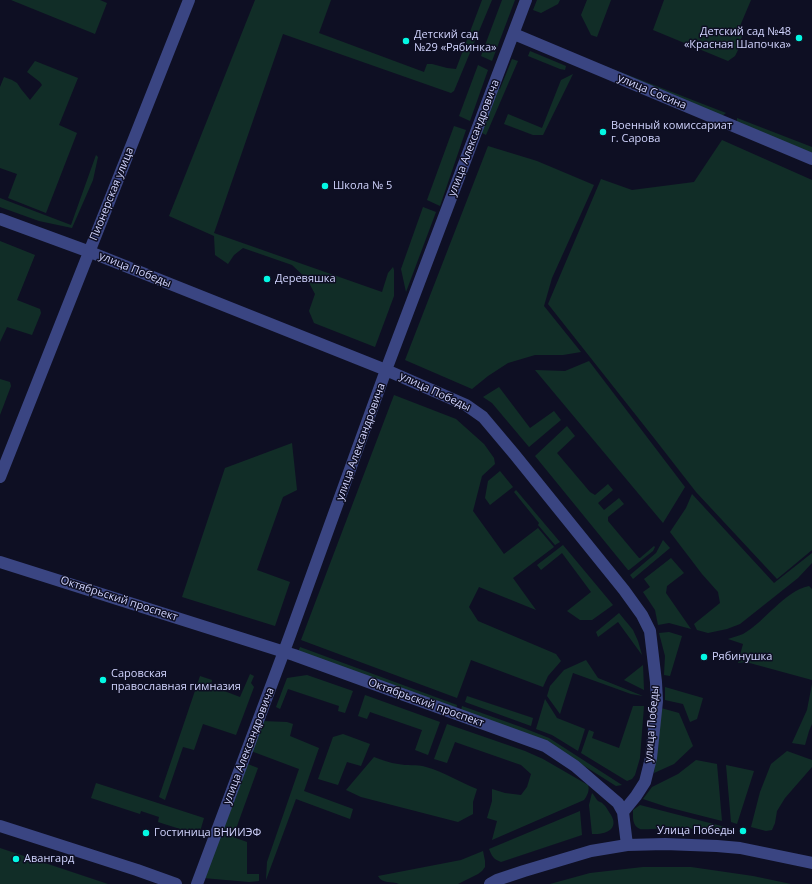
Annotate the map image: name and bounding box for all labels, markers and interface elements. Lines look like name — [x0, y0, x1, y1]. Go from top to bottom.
place label: Детский сад №48 «Красная Шапочка» — [684, 25, 791, 51]
place label: Детский сад №29 «Рябинка» — [414, 28, 497, 54]
marker: Детский сад №48 «Красная Шапочка» — [794, 33, 804, 43]
marker: Детский сад №29 «Рябинка» — [401, 36, 411, 46]
street label: улица Сосина — [616, 72, 688, 112]
street label: улица Александровича — [446, 78, 502, 198]
place label: Военный комиссариат г. Сарова — [611, 119, 732, 145]
marker: Военный комиссариат г. Сарова — [598, 127, 608, 137]
street label: Пионерская улица — [87, 145, 137, 243]
place label: Школа № 5 — [333, 179, 392, 193]
marker: Школа № 5 — [320, 181, 330, 191]
street label: улица Победы — [97, 250, 173, 290]
place label: Деревяшка — [275, 272, 336, 286]
marker: Деревяшка — [262, 274, 272, 284]
street label: улица Победы — [397, 370, 473, 414]
street label: улица Александровича — [334, 382, 388, 502]
street label: Октябрьский проспект — [59, 574, 179, 624]
place label: Рябинушка — [712, 650, 772, 664]
marker: Рябинушка — [699, 652, 709, 662]
place label: Саровская православная гимназия — [111, 667, 241, 693]
marker: Саровская православная гимназия — [98, 675, 108, 685]
street label: Октябрьский проспект — [366, 676, 486, 730]
street label: улица Победы — [642, 685, 662, 763]
street label: улица Александровича — [221, 686, 277, 806]
place label: Улица Победы — [657, 824, 735, 838]
place label: Гостиница ВНИИЭФ — [154, 826, 261, 840]
marker: Улица Победы — [738, 826, 748, 836]
marker: Гостиница ВНИИЭФ — [141, 828, 151, 838]
place label: Авангард — [24, 852, 74, 866]
marker: Авангард — [11, 854, 21, 864]

